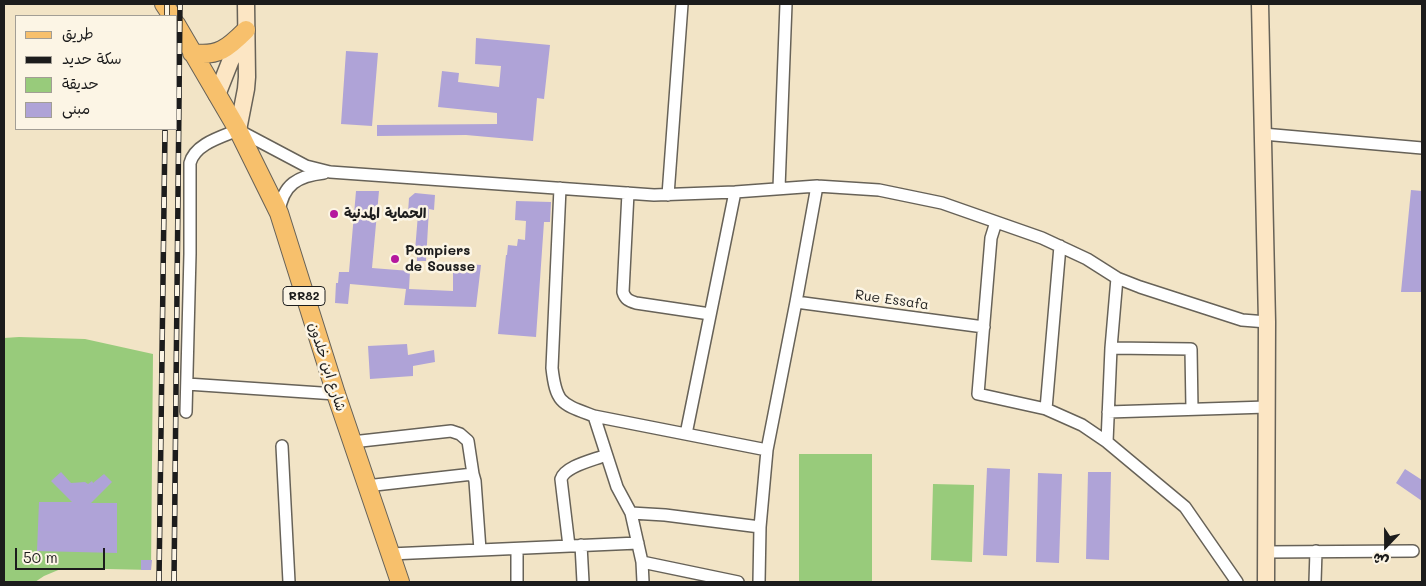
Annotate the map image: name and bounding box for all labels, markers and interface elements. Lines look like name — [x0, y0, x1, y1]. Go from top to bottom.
legend — [15, 15, 178, 130]
text: طريق — [62, 23, 94, 43]
text: سكة حديد — [62, 48, 122, 68]
text: حديقة — [62, 73, 99, 93]
text: مبنى — [62, 98, 90, 118]
place label: الحماية المدنية — [344, 206, 426, 222]
marker: الحماية المدنية — [328, 208, 340, 220]
place label: Pompiers de Sousse — [405, 243, 475, 276]
marker: Pompiers de Sousse — [389, 253, 401, 265]
road number: RR82 — [283, 286, 325, 306]
street label: Rue Essafa — [854, 287, 930, 313]
street label: شارع ابن خلدون — [305, 320, 349, 414]
north arrow — [1361, 521, 1411, 571]
scale bar — [18, 538, 108, 570]
text: 50 m — [23, 547, 58, 567]
text: ش — [1369, 549, 1391, 572]

